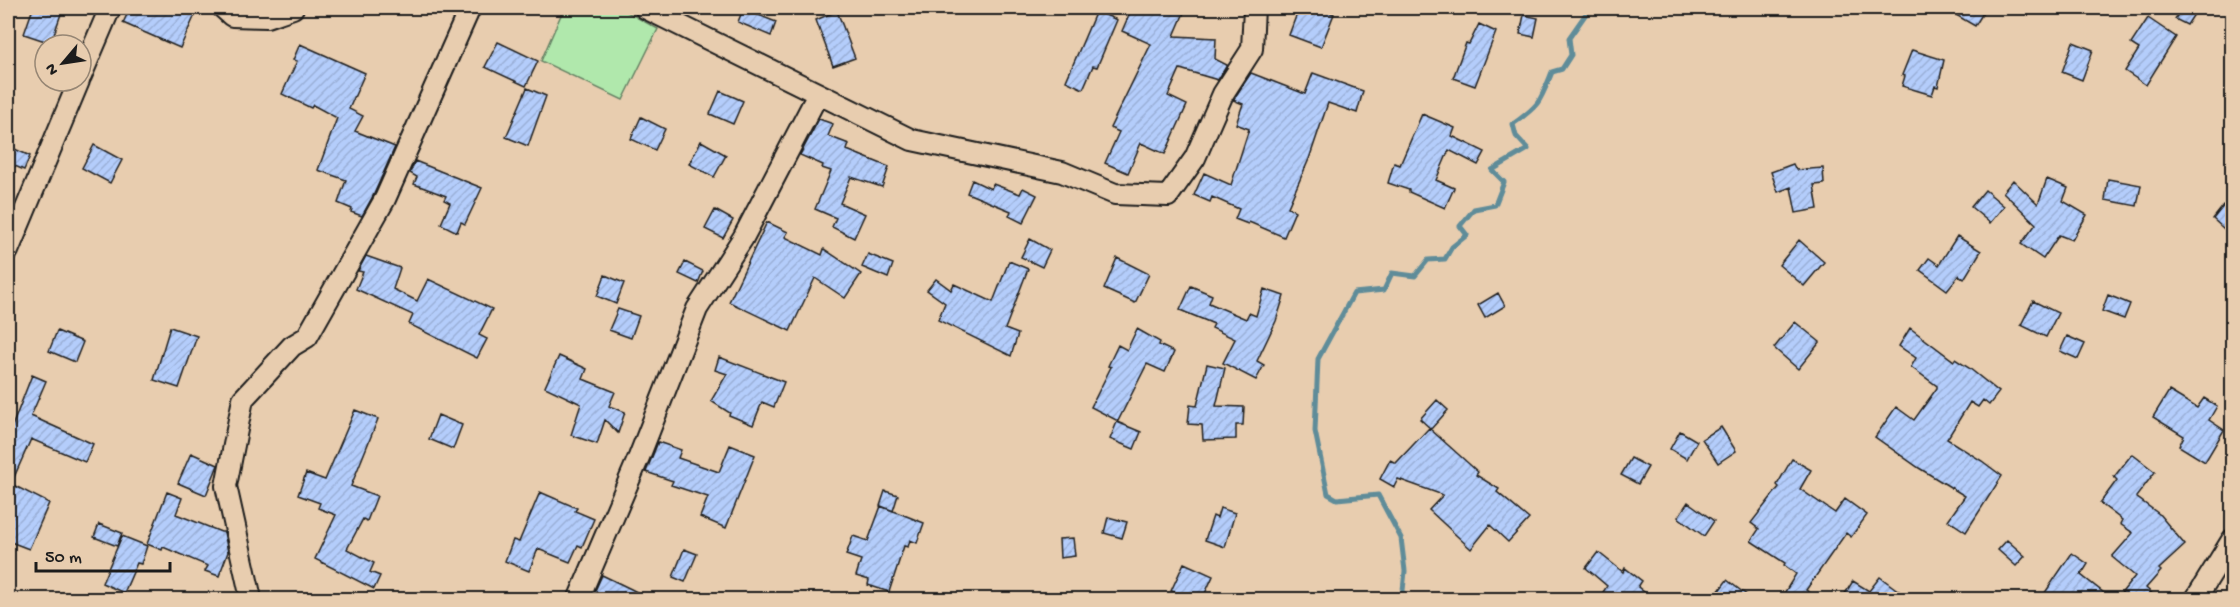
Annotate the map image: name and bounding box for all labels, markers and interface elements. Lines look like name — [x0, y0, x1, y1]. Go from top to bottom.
north arrow — [33, 33, 93, 93]
text: N — [42, 59, 64, 78]
scale bar — [36, 535, 170, 573]
text: 50 m — [45, 548, 82, 569]

